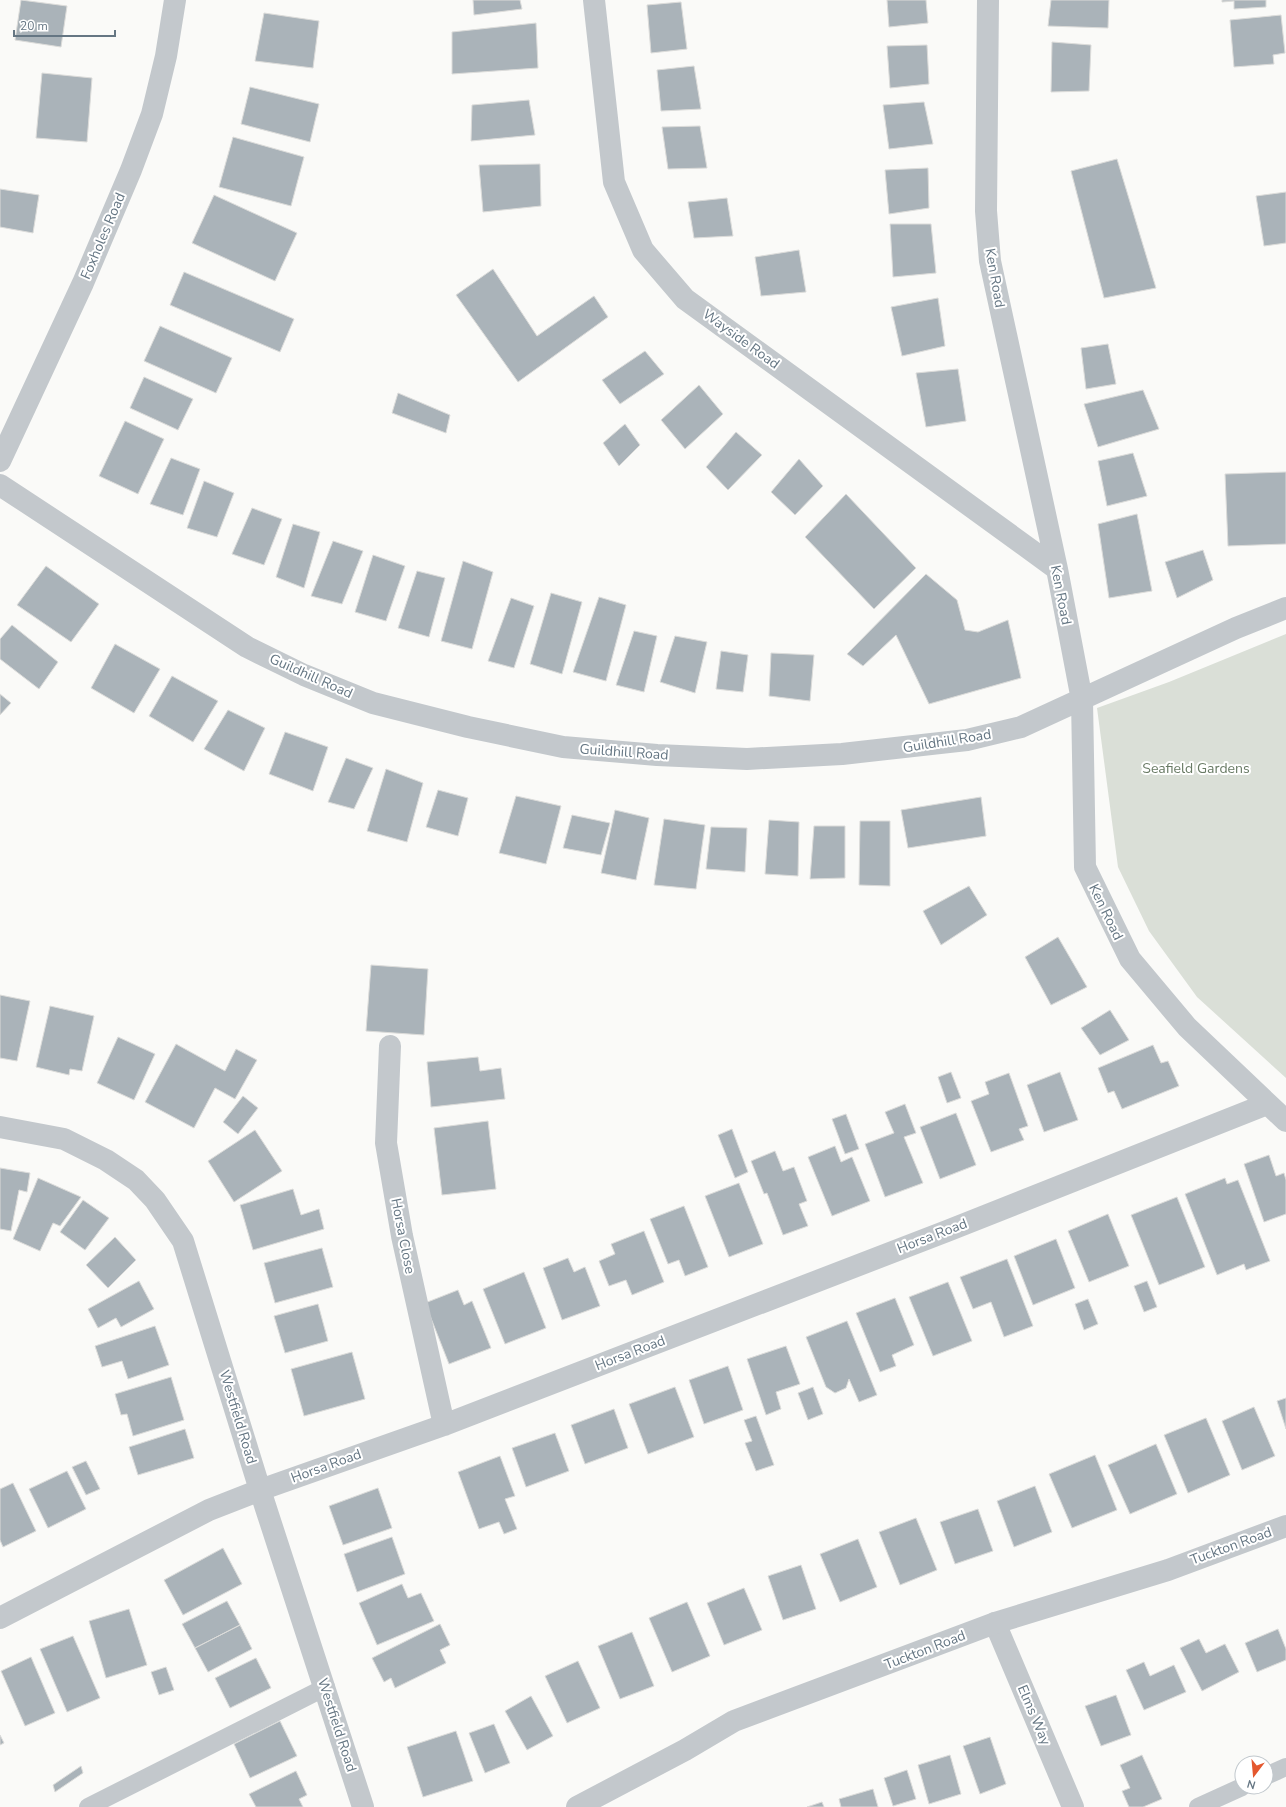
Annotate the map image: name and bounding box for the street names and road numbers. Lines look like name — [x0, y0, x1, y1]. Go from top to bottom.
street label: Foxholes Road — [76, 190, 130, 282]
street label: Ken Road — [980, 247, 1010, 309]
street label: Wayside Road — [699, 305, 783, 373]
street label: Ken Road — [1046, 564, 1076, 626]
street label: Guildhill Road — [266, 649, 356, 703]
street label: Guildhill Road — [901, 725, 993, 757]
street label: Guildhill Road — [579, 739, 669, 765]
street label: Ken Road — [1084, 881, 1128, 943]
street label: Horsa Close — [386, 1197, 420, 1275]
street label: Horsa Road — [894, 1214, 970, 1258]
street label: Horsa Road — [592, 1331, 668, 1375]
street label: Westfield Road — [215, 1368, 261, 1466]
street label: Horsa Road — [288, 1444, 364, 1488]
street label: Tuckton Road — [1188, 1522, 1274, 1570]
street label: Tuckton Road — [882, 1626, 968, 1674]
street label: Westfield Road — [313, 1676, 361, 1774]
street label: Elms Way — [1013, 1682, 1056, 1749]

